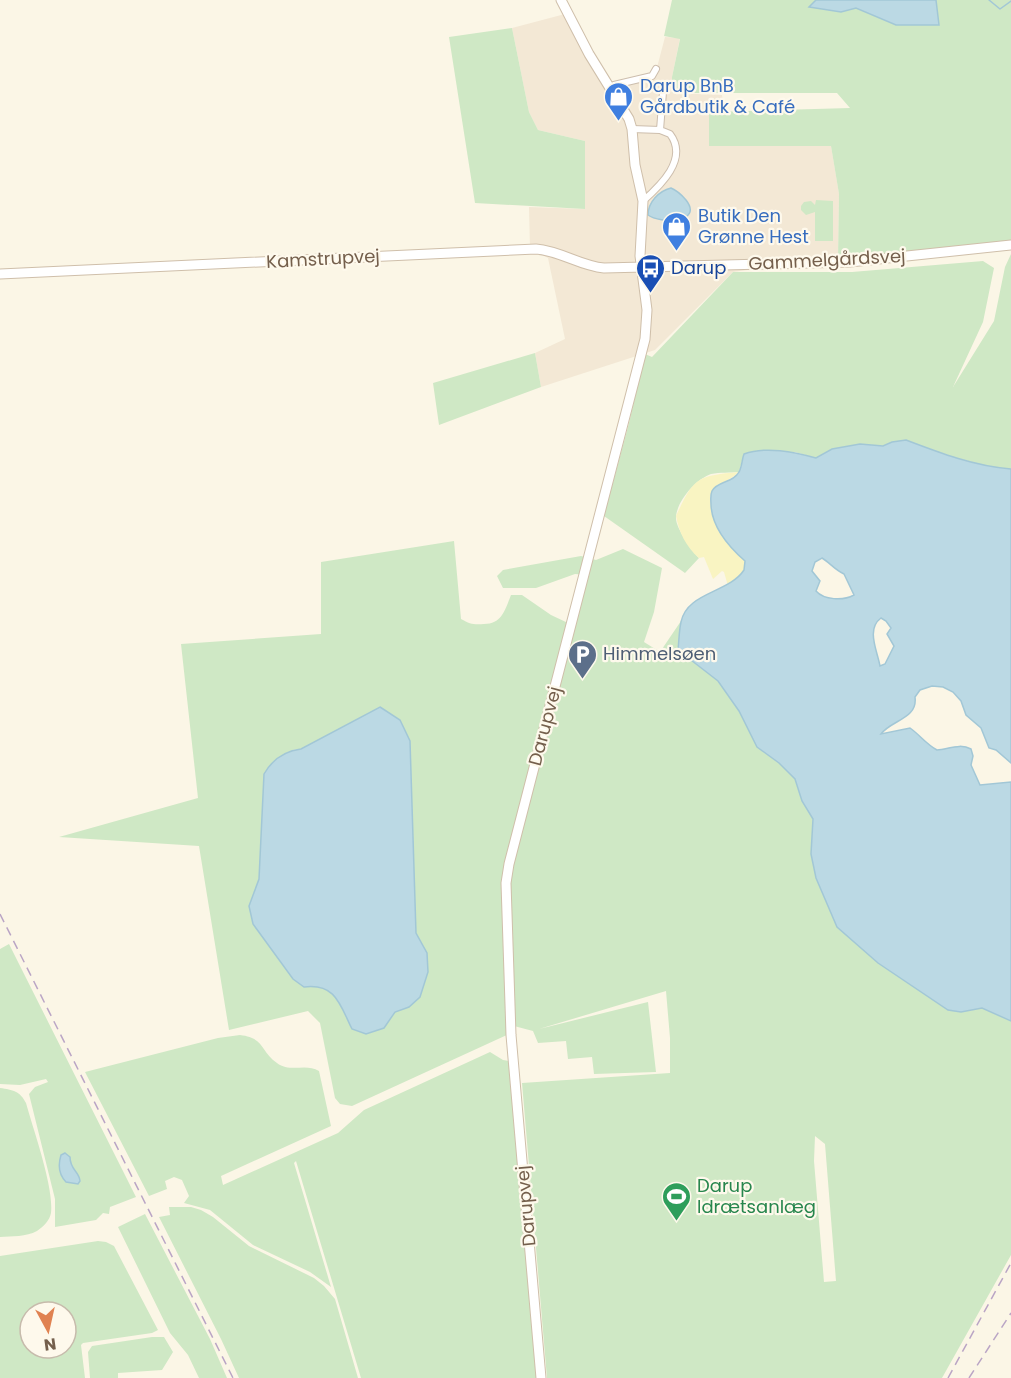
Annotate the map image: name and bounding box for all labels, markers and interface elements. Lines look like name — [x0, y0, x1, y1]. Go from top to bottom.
place label: Darup BnB Gårdbutik & Café — [640, 73, 795, 119]
shop icon: Darup BnB Gårdbutik & Café — [603, 80, 635, 122]
place label: Butik Den Grønne Hest — [698, 203, 809, 249]
shop icon: Butik Den Grønne Hest — [661, 210, 693, 252]
street label: Kamstrupvej — [266, 243, 380, 274]
street label: Gammelgårdsvej — [748, 243, 906, 276]
bus stop icon: Darup — [634, 252, 666, 294]
place label: Darup — [671, 255, 726, 280]
parking icon: Himmelsøen — [566, 638, 598, 680]
place label: Himmelsøen — [603, 641, 716, 666]
street label: Darupvej — [522, 684, 567, 768]
street label: Darupvej — [510, 1165, 541, 1247]
place label: Darup Idrætsanlæg — [697, 1173, 816, 1219]
sports icon: Darup Idrætsanlæg — [660, 1180, 692, 1222]
north arrow — [18, 1300, 78, 1360]
text: N — [42, 1332, 58, 1357]

